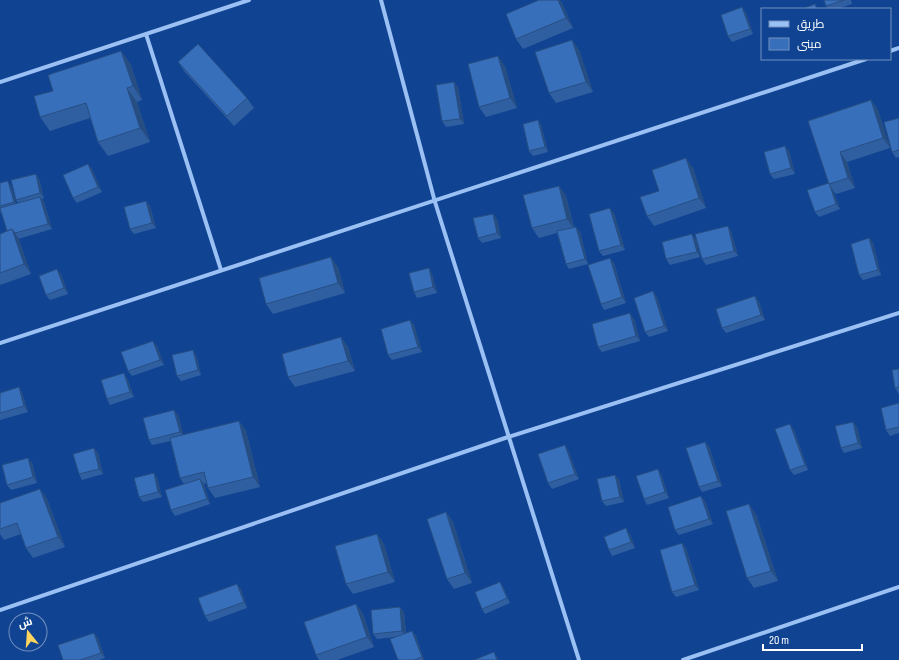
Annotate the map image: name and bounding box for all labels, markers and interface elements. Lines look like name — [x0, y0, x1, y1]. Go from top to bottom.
legend — [761, 8, 891, 60]
text: طريق — [797, 17, 825, 32]
text: مبنى — [797, 37, 822, 52]
north arrow — [8, 612, 48, 652]
text: ش — [17, 615, 34, 631]
scale bar — [763, 626, 862, 652]
text: 20 m — [769, 633, 789, 648]

